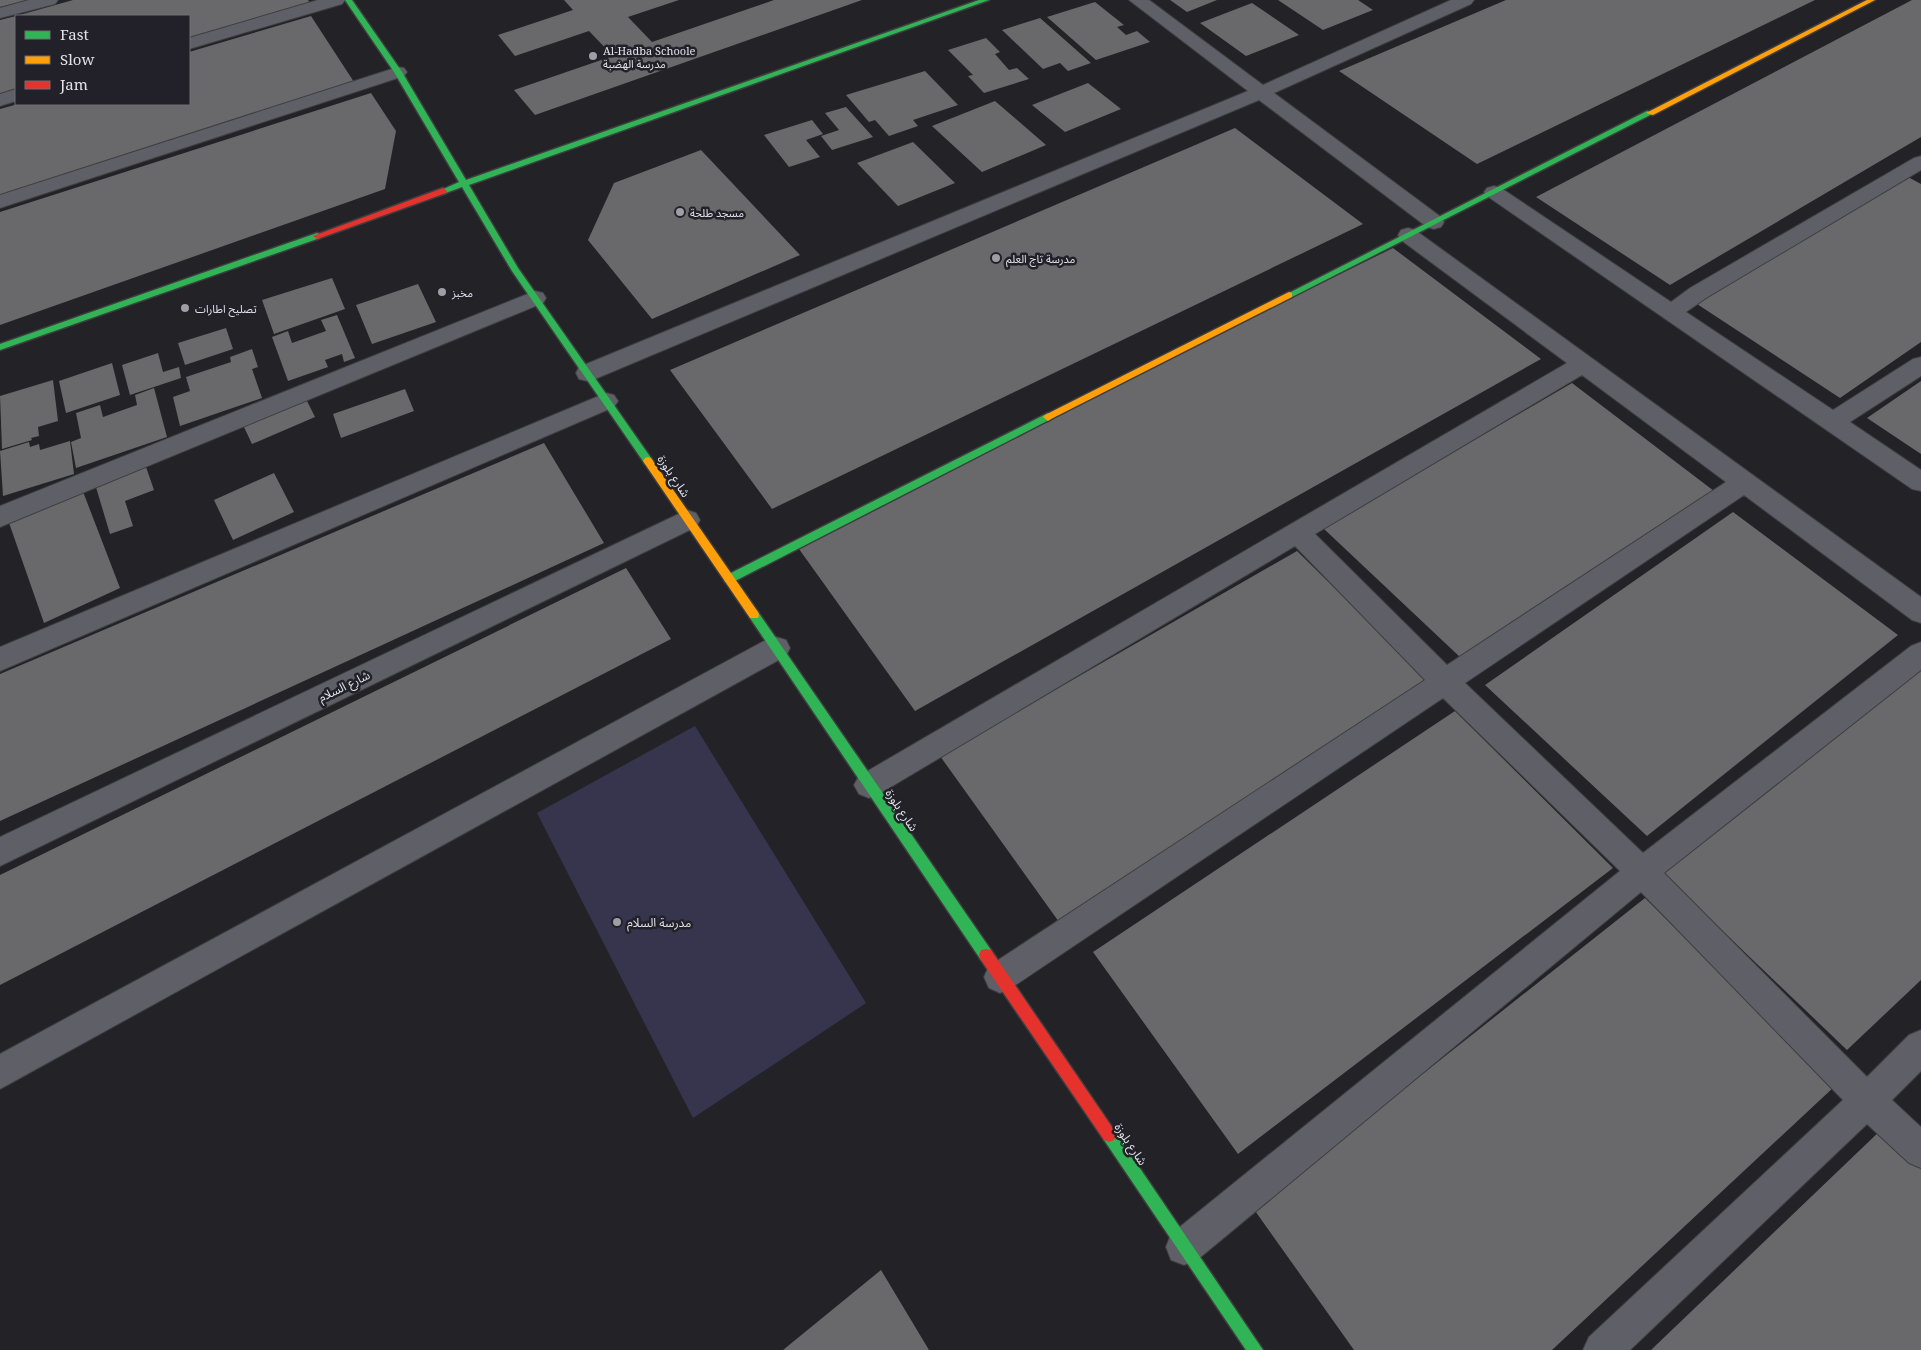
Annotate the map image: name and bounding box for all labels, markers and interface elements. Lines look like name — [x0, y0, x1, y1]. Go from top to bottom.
legend — [15, 15, 190, 105]
text: Fast — [60, 24, 89, 44]
place label: Al-Hadba Schoole مدرسة الهضبة — [603, 43, 696, 71]
text: Slow — [60, 49, 94, 69]
marker: Al-Hadba Schoole مدرسة الهضبة — [587, 50, 599, 62]
text: Jam — [59, 74, 88, 94]
place label: مسجد طلحة — [690, 205, 744, 220]
marker: مسجد طلحة — [674, 206, 686, 218]
place label: مدرسة تاج العلم — [1006, 251, 1075, 268]
marker: مدرسة تاج العلم — [990, 252, 1002, 264]
place label: مخبز — [451, 285, 473, 300]
marker: مخبز — [436, 286, 448, 298]
place label: تصليح اطارات — [195, 301, 257, 317]
marker: تصليح اطارات — [179, 302, 191, 314]
street label: شارع بلوزة — [653, 451, 694, 501]
street label: شارع السلام — [315, 666, 373, 707]
street label: شارع بلوزة — [881, 785, 922, 835]
place label: مدرسة السلام — [627, 914, 691, 932]
marker: مدرسة السلام — [611, 916, 623, 928]
street label: شارع بلوزة — [1110, 1119, 1151, 1169]

